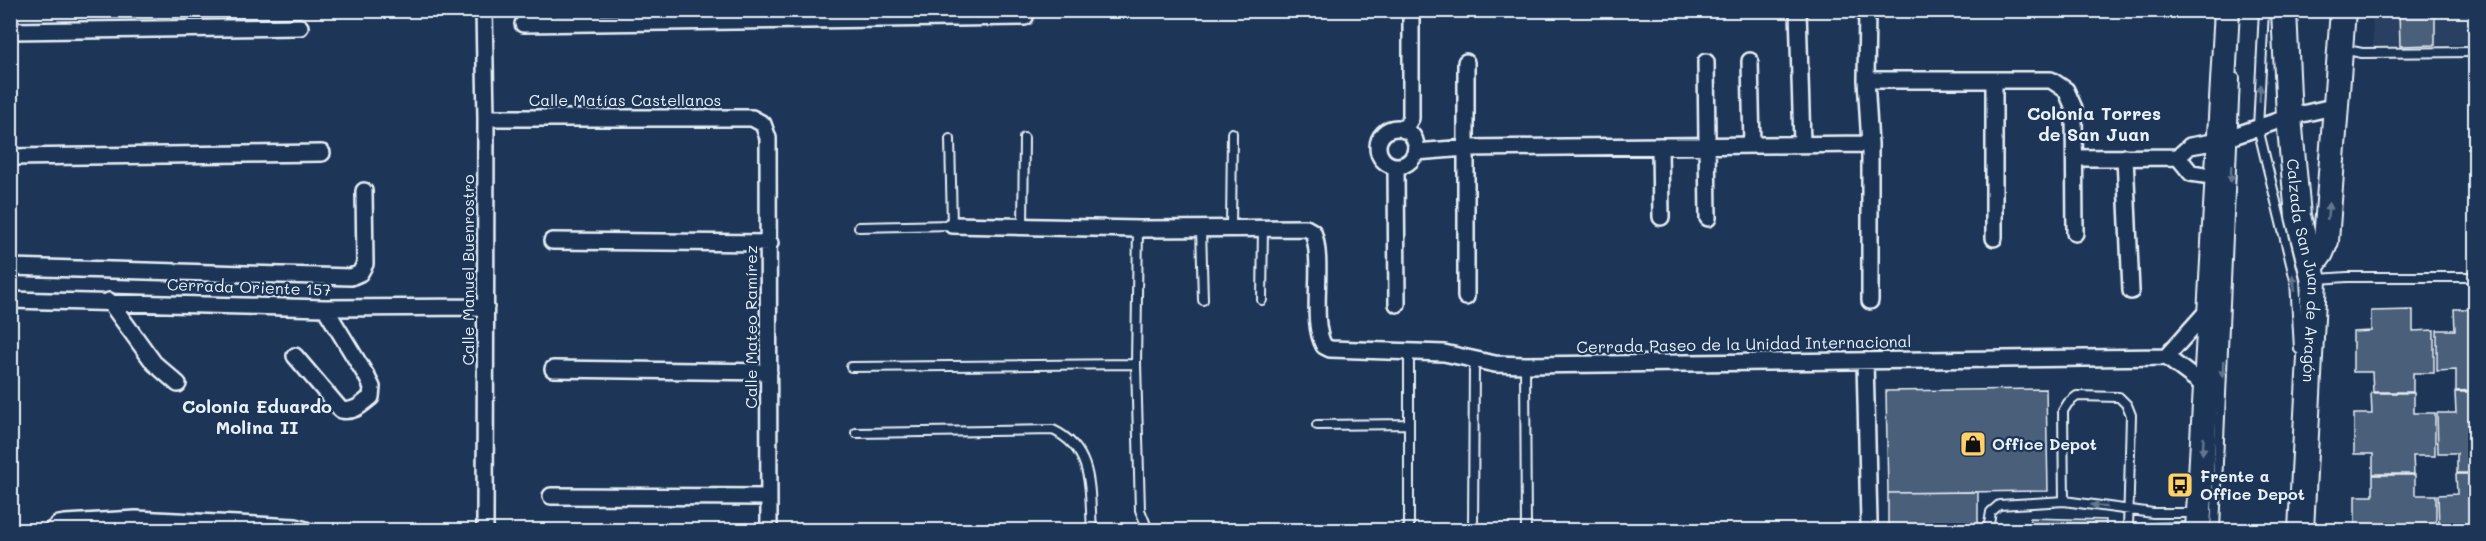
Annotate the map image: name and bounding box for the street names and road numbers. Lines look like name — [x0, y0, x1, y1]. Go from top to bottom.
street label: Calle Matías Castellanos — [529, 89, 721, 110]
street label: Calzada San Juan de Aragón — [2283, 158, 2325, 383]
street label: Calle Manuel Buenrostro — [457, 174, 478, 366]
street label: Calle Mateo Ramírez — [740, 245, 761, 409]
street label: Cerrada Oriente 157 — [166, 273, 332, 300]
street label: Cerrada Paseo de la Unidad Internacional — [1576, 330, 1912, 357]

